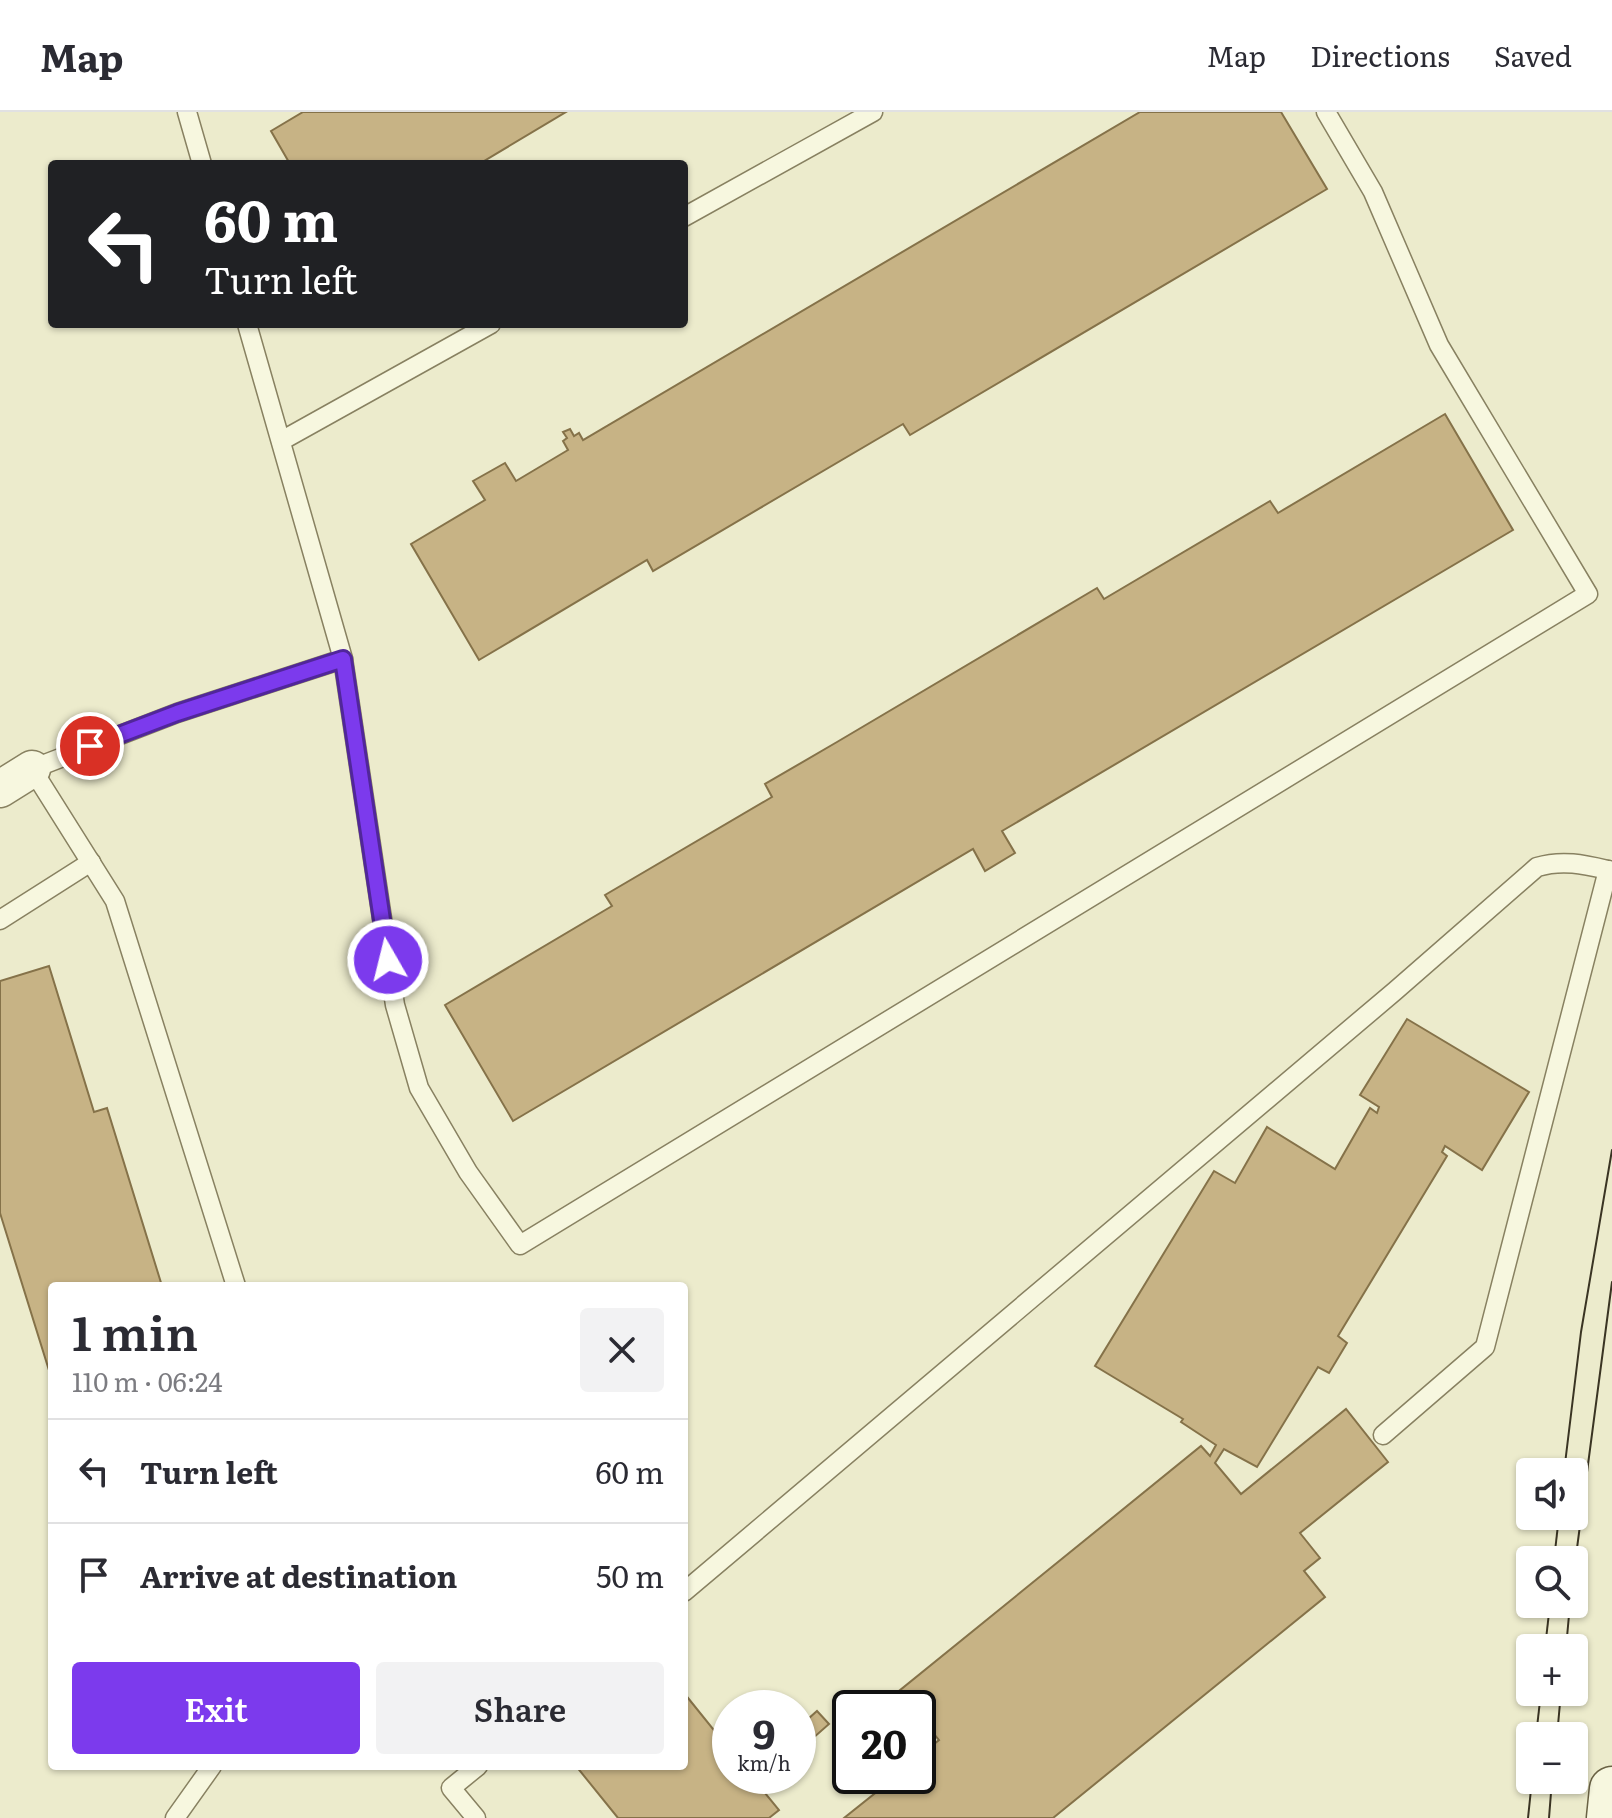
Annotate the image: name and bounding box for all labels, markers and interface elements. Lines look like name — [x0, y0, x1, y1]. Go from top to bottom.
text: Map — [40, 27, 124, 84]
text: Map — [1207, 34, 1266, 76]
text: Directions — [1310, 34, 1450, 76]
text: Saved — [1494, 34, 1572, 76]
text: 60 m — [204, 176, 338, 259]
icon: left — [72, 192, 176, 296]
text: Turn left — [204, 252, 358, 305]
pin — [56, 712, 124, 780]
icon: arrive — [68, 724, 112, 768]
position arrow — [346, 918, 430, 1002]
text: 1 min — [72, 1295, 198, 1366]
button: close — [580, 1308, 664, 1392]
text: 110 m · 06:24 — [72, 1361, 223, 1400]
icon: left — [72, 1449, 116, 1493]
text: Turn left — [140, 1449, 278, 1493]
text: 60 m — [595, 1449, 664, 1493]
map controls — [1516, 1458, 1588, 1794]
button: sound — [1516, 1458, 1588, 1530]
button: search — [1516, 1546, 1588, 1618]
icon: arrive — [72, 1553, 116, 1597]
text: Arrive at destination — [140, 1553, 457, 1597]
text: 50 m — [596, 1553, 664, 1597]
button: + — [1516, 1634, 1588, 1706]
button: Exit — [72, 1662, 360, 1754]
button: Share — [376, 1662, 664, 1754]
speed limit sign: 20 — [832, 1690, 936, 1794]
text: 9 — [752, 1702, 776, 1761]
button: − — [1516, 1722, 1588, 1794]
text: km/h — [737, 1747, 791, 1777]

